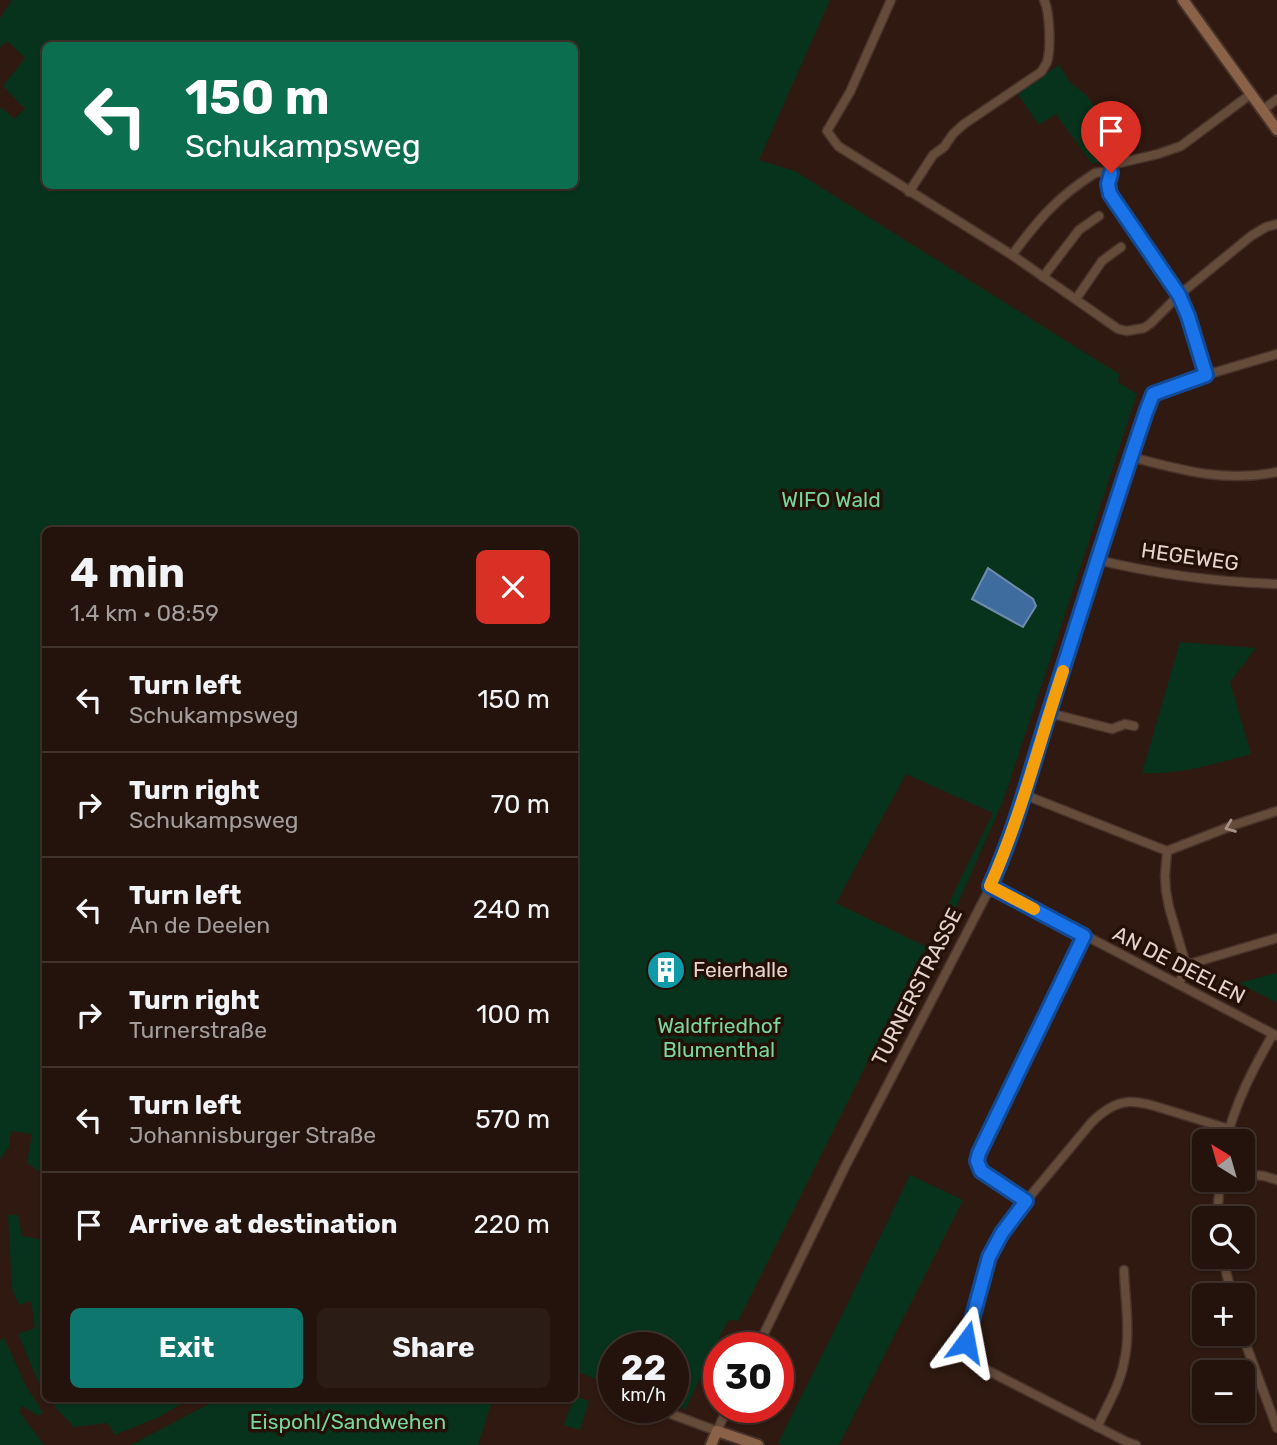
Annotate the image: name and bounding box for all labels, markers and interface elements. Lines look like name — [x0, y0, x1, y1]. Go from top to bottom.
text: 150 m — [185, 68, 330, 126]
icon: left — [70, 70, 161, 161]
pin — [1081, 101, 1141, 173]
icon: arrive — [1092, 112, 1130, 150]
text: Schukampsweg — [185, 127, 421, 165]
park label: WIFO Wald — [781, 487, 881, 512]
street label: HEGEWEG — [1140, 537, 1240, 576]
text: 4 min — [70, 548, 185, 598]
button: close — [476, 550, 550, 624]
text: 1.4 km · 08:59 — [70, 599, 219, 627]
text: Turn left — [129, 670, 241, 701]
icon: left — [70, 681, 108, 719]
text: 150 m — [477, 684, 550, 715]
text: Schukampsweg — [129, 701, 299, 729]
text: Turn right — [129, 775, 259, 806]
icon: right — [70, 786, 108, 824]
text: 70 m — [491, 789, 550, 820]
text: Schukampsweg — [129, 806, 299, 834]
one-way arrow — [1224, 818, 1236, 832]
text: Turn left — [129, 880, 241, 911]
icon: left — [70, 891, 108, 929]
text: 240 m — [473, 894, 550, 925]
street label: TURNERSTRASSE — [866, 904, 967, 1070]
text: An de Deelen — [129, 911, 270, 939]
street label: AN DE DEELEN — [1109, 920, 1250, 1009]
building icon: Feierhalle — [645, 949, 687, 991]
place label: Feierhalle — [693, 957, 788, 982]
text: Turn right — [129, 985, 259, 1016]
icon: right — [70, 996, 108, 1034]
text: 100 m — [476, 999, 550, 1030]
park label: Waldfriedhof Blumenthal — [657, 1013, 781, 1062]
text: Turnerstraße — [129, 1016, 267, 1044]
text: Turn left — [129, 1090, 241, 1121]
icon: left — [70, 1101, 108, 1139]
text: 570 m — [475, 1104, 550, 1135]
text: Johannisburger Straße — [129, 1121, 376, 1149]
north arrow — [1192, 1129, 1255, 1192]
map controls — [1192, 1129, 1255, 1423]
icon: arrive — [70, 1206, 108, 1244]
button: search — [1192, 1206, 1255, 1269]
text: Arrive at destination — [129, 1209, 397, 1240]
text: 220 m — [473, 1209, 550, 1240]
button: + — [1192, 1283, 1255, 1346]
position arrow — [929, 1305, 1003, 1379]
button: Exit — [70, 1308, 303, 1388]
button: Share — [317, 1308, 550, 1388]
speed limit sign: 30 — [703, 1332, 794, 1423]
text: 22 — [621, 1347, 666, 1389]
button: − — [1192, 1360, 1255, 1423]
text: km/h — [621, 1384, 666, 1406]
park label: Eispohl/Sandwehen — [250, 1409, 446, 1434]

